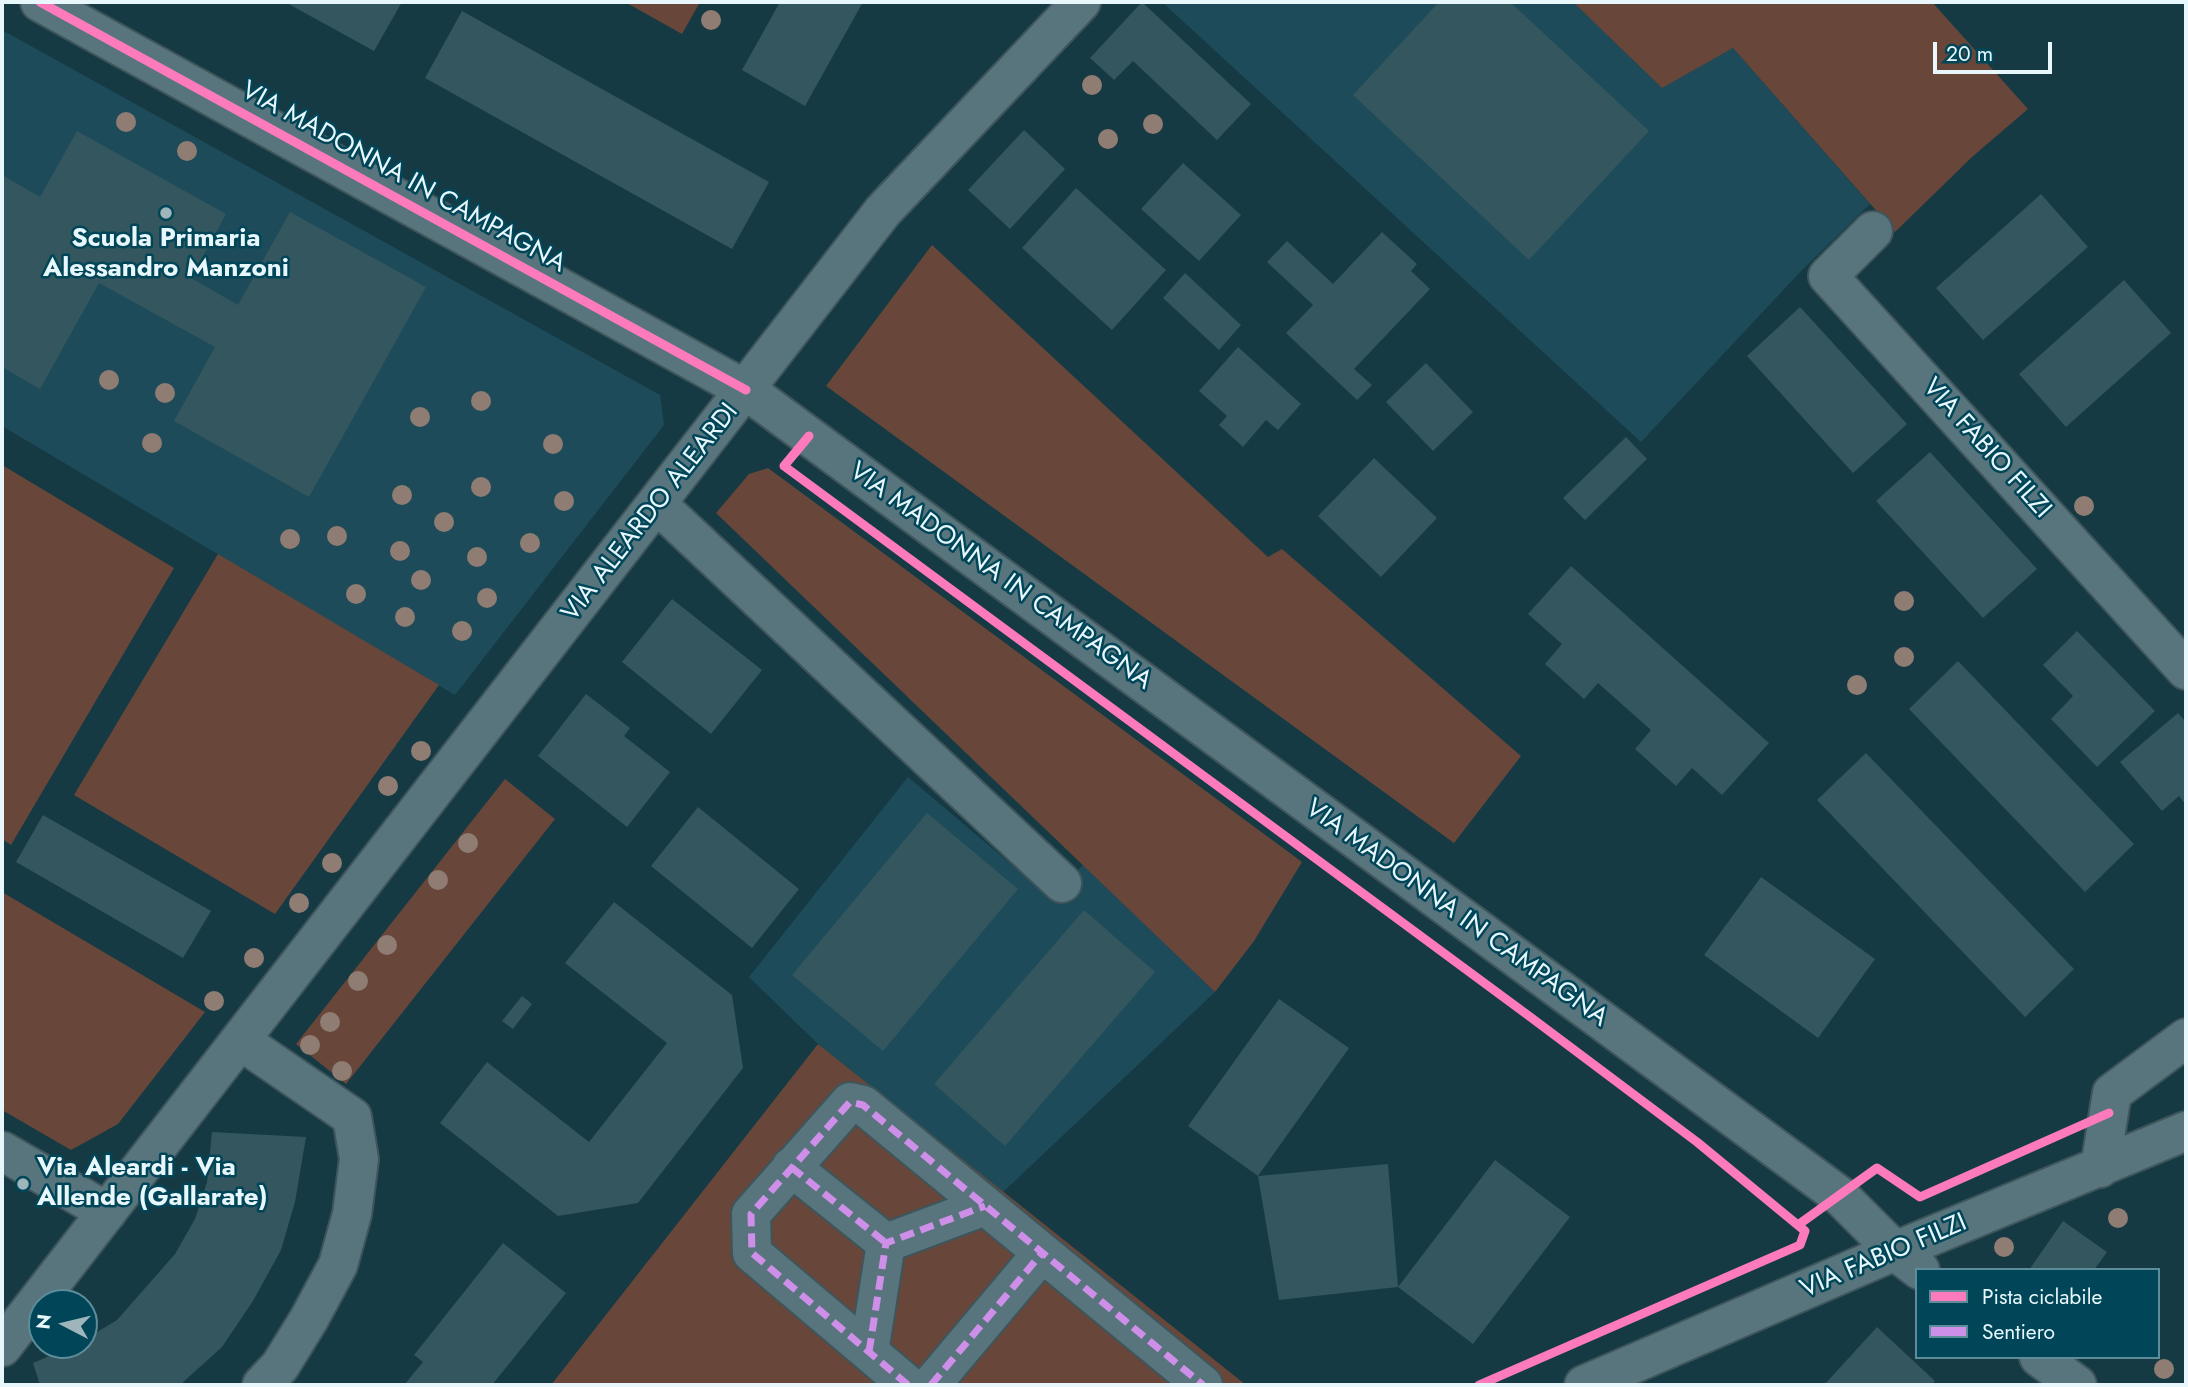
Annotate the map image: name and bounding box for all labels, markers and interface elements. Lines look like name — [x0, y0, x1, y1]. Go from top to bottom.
scale bar — [1936, 28, 2055, 72]
text: 20 m — [1946, 39, 1993, 69]
street label: VIA MADONNA IN CAMPAGNA — [235, 76, 571, 280]
marker: Scuola Primaria Alessandro Manzoni — [158, 205, 174, 221]
place label: Scuola Primaria Alessandro Manzoni — [43, 224, 289, 286]
street label: VIA FABIO FILZI — [1915, 373, 2057, 525]
street label: VIA ALEARDO ALEARDI — [556, 398, 746, 628]
street label: VIA MADONNA IN CAMPAGNA — [843, 457, 1157, 697]
street label: VIA MADONNA IN CAMPAGNA — [1299, 794, 1613, 1034]
place label: Via Aleardi - Via Allende (Gallarate) — [37, 1153, 268, 1214]
marker: Via Aleardi - Via Allende (Gallarate) — [15, 1176, 31, 1192]
street label: VIA FABIO FILZI — [1796, 1208, 1972, 1306]
legend — [1915, 1268, 2160, 1359]
text: Pista ciclabile — [1982, 1282, 2102, 1312]
north arrow — [28, 1289, 98, 1359]
text: N — [29, 1312, 58, 1331]
text: Sentiero — [1982, 1317, 2055, 1347]

